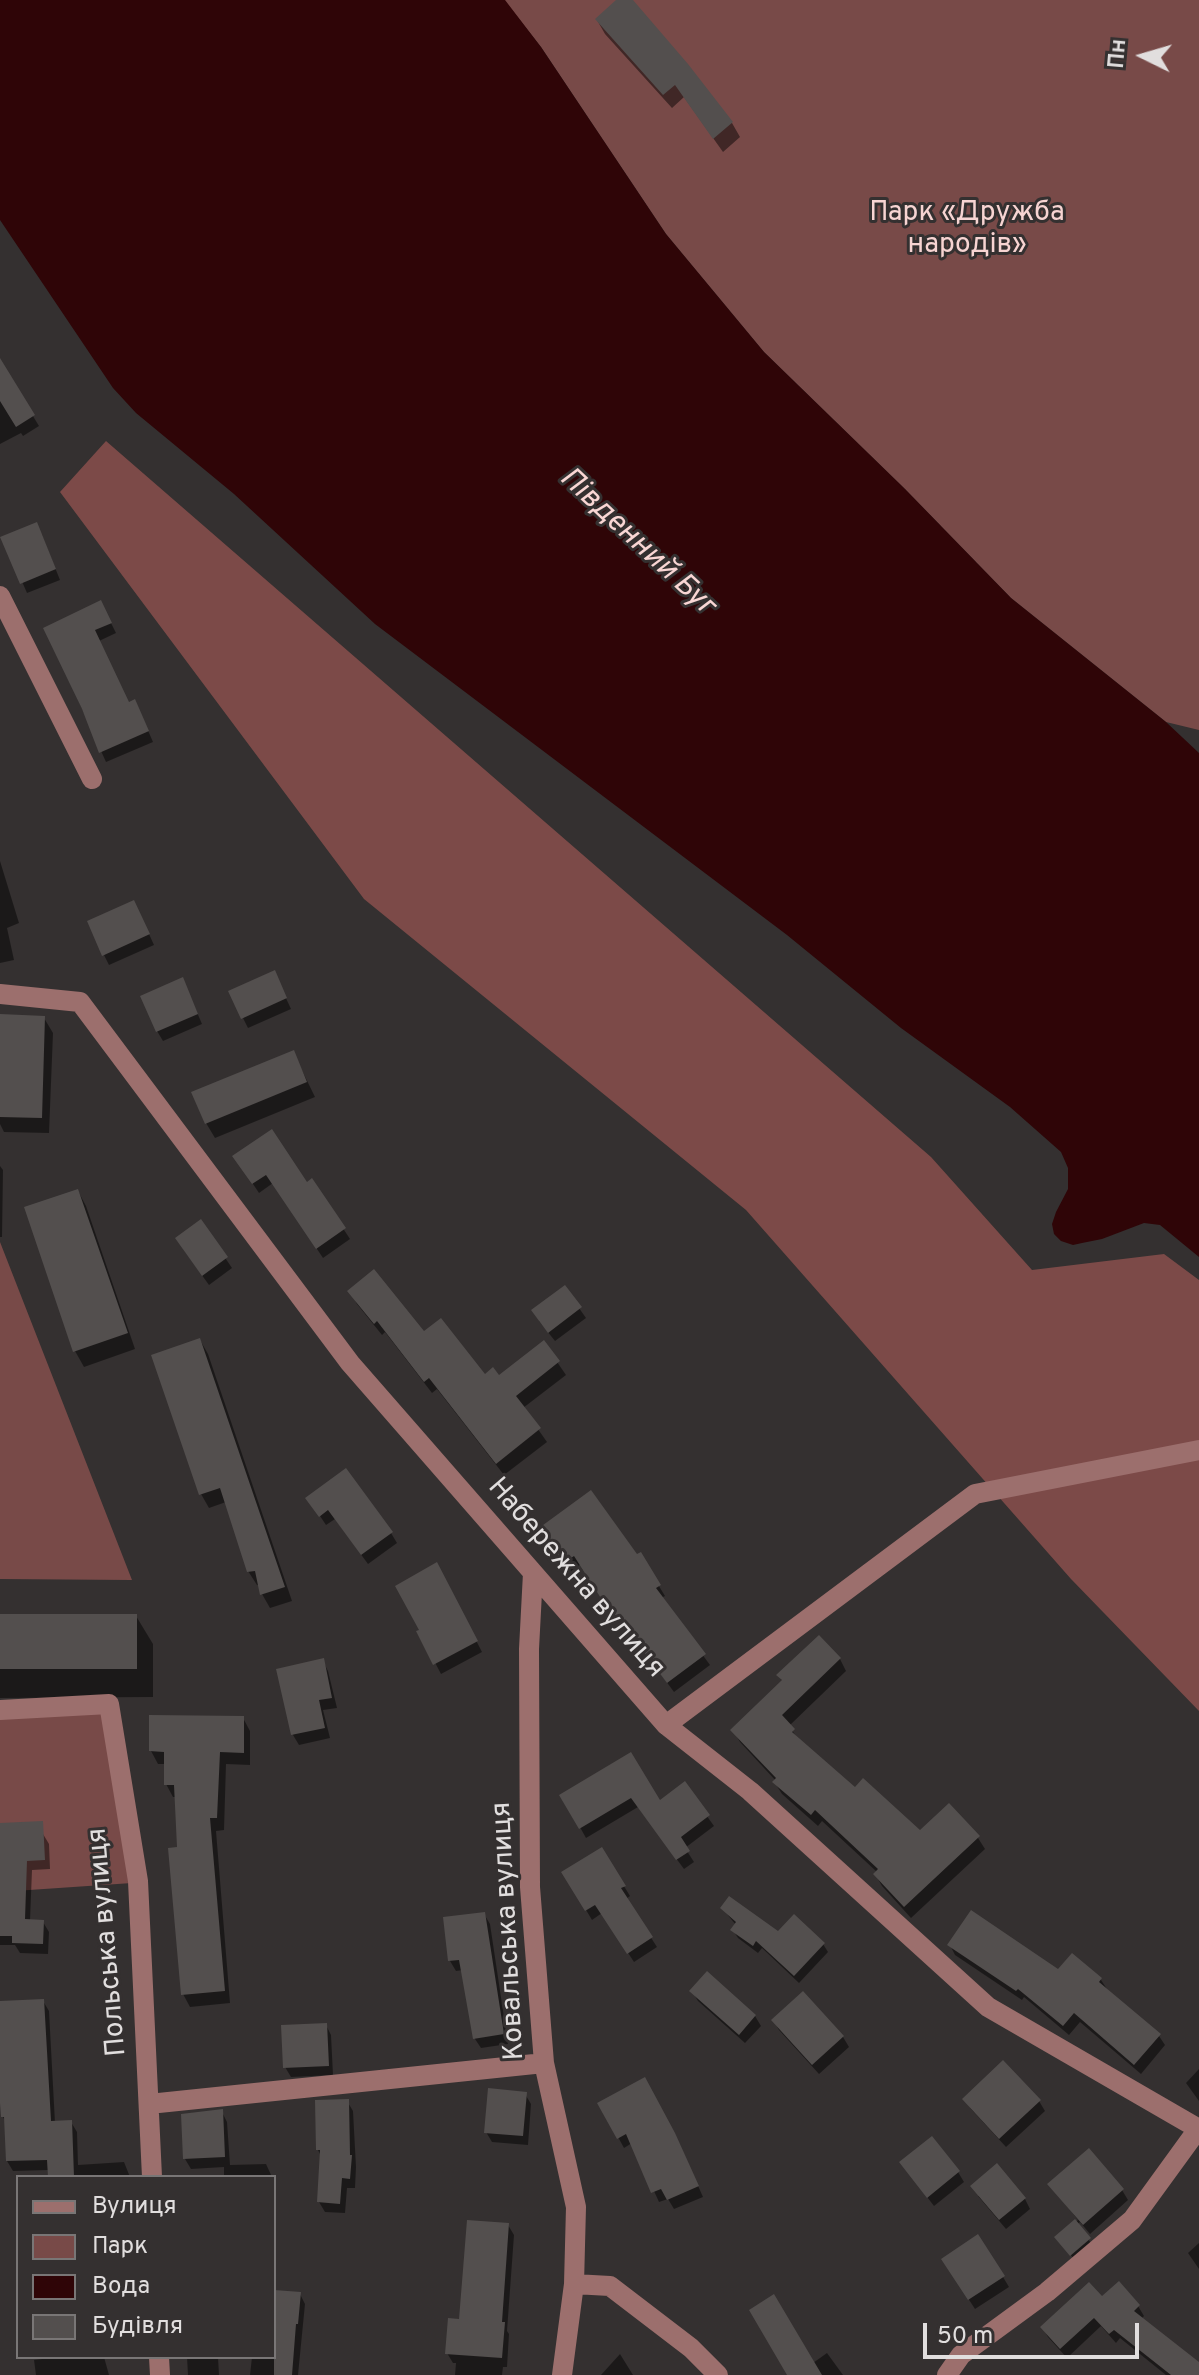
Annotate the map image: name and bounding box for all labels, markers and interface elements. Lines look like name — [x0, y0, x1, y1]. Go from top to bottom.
north arrow — [1103, 16, 1183, 96]
text: Пн — [1104, 38, 1133, 70]
park label: Парк «Дружба народів» — [869, 197, 1065, 263]
water label: Південний Буг — [550, 461, 722, 625]
street label: Набережна вулиця — [479, 1472, 671, 1686]
street label: Ковальська вулиця — [486, 1801, 534, 2061]
street label: Польська вулиця — [82, 1826, 136, 2058]
legend — [16, 2175, 276, 2359]
text: Вулиця — [92, 2192, 176, 2222]
text: Парк — [92, 2232, 148, 2262]
text: Вода — [92, 2272, 150, 2302]
scale bar — [927, 2307, 1143, 2357]
text: Будівля — [92, 2312, 183, 2342]
text: 50 m — [937, 2322, 993, 2352]

